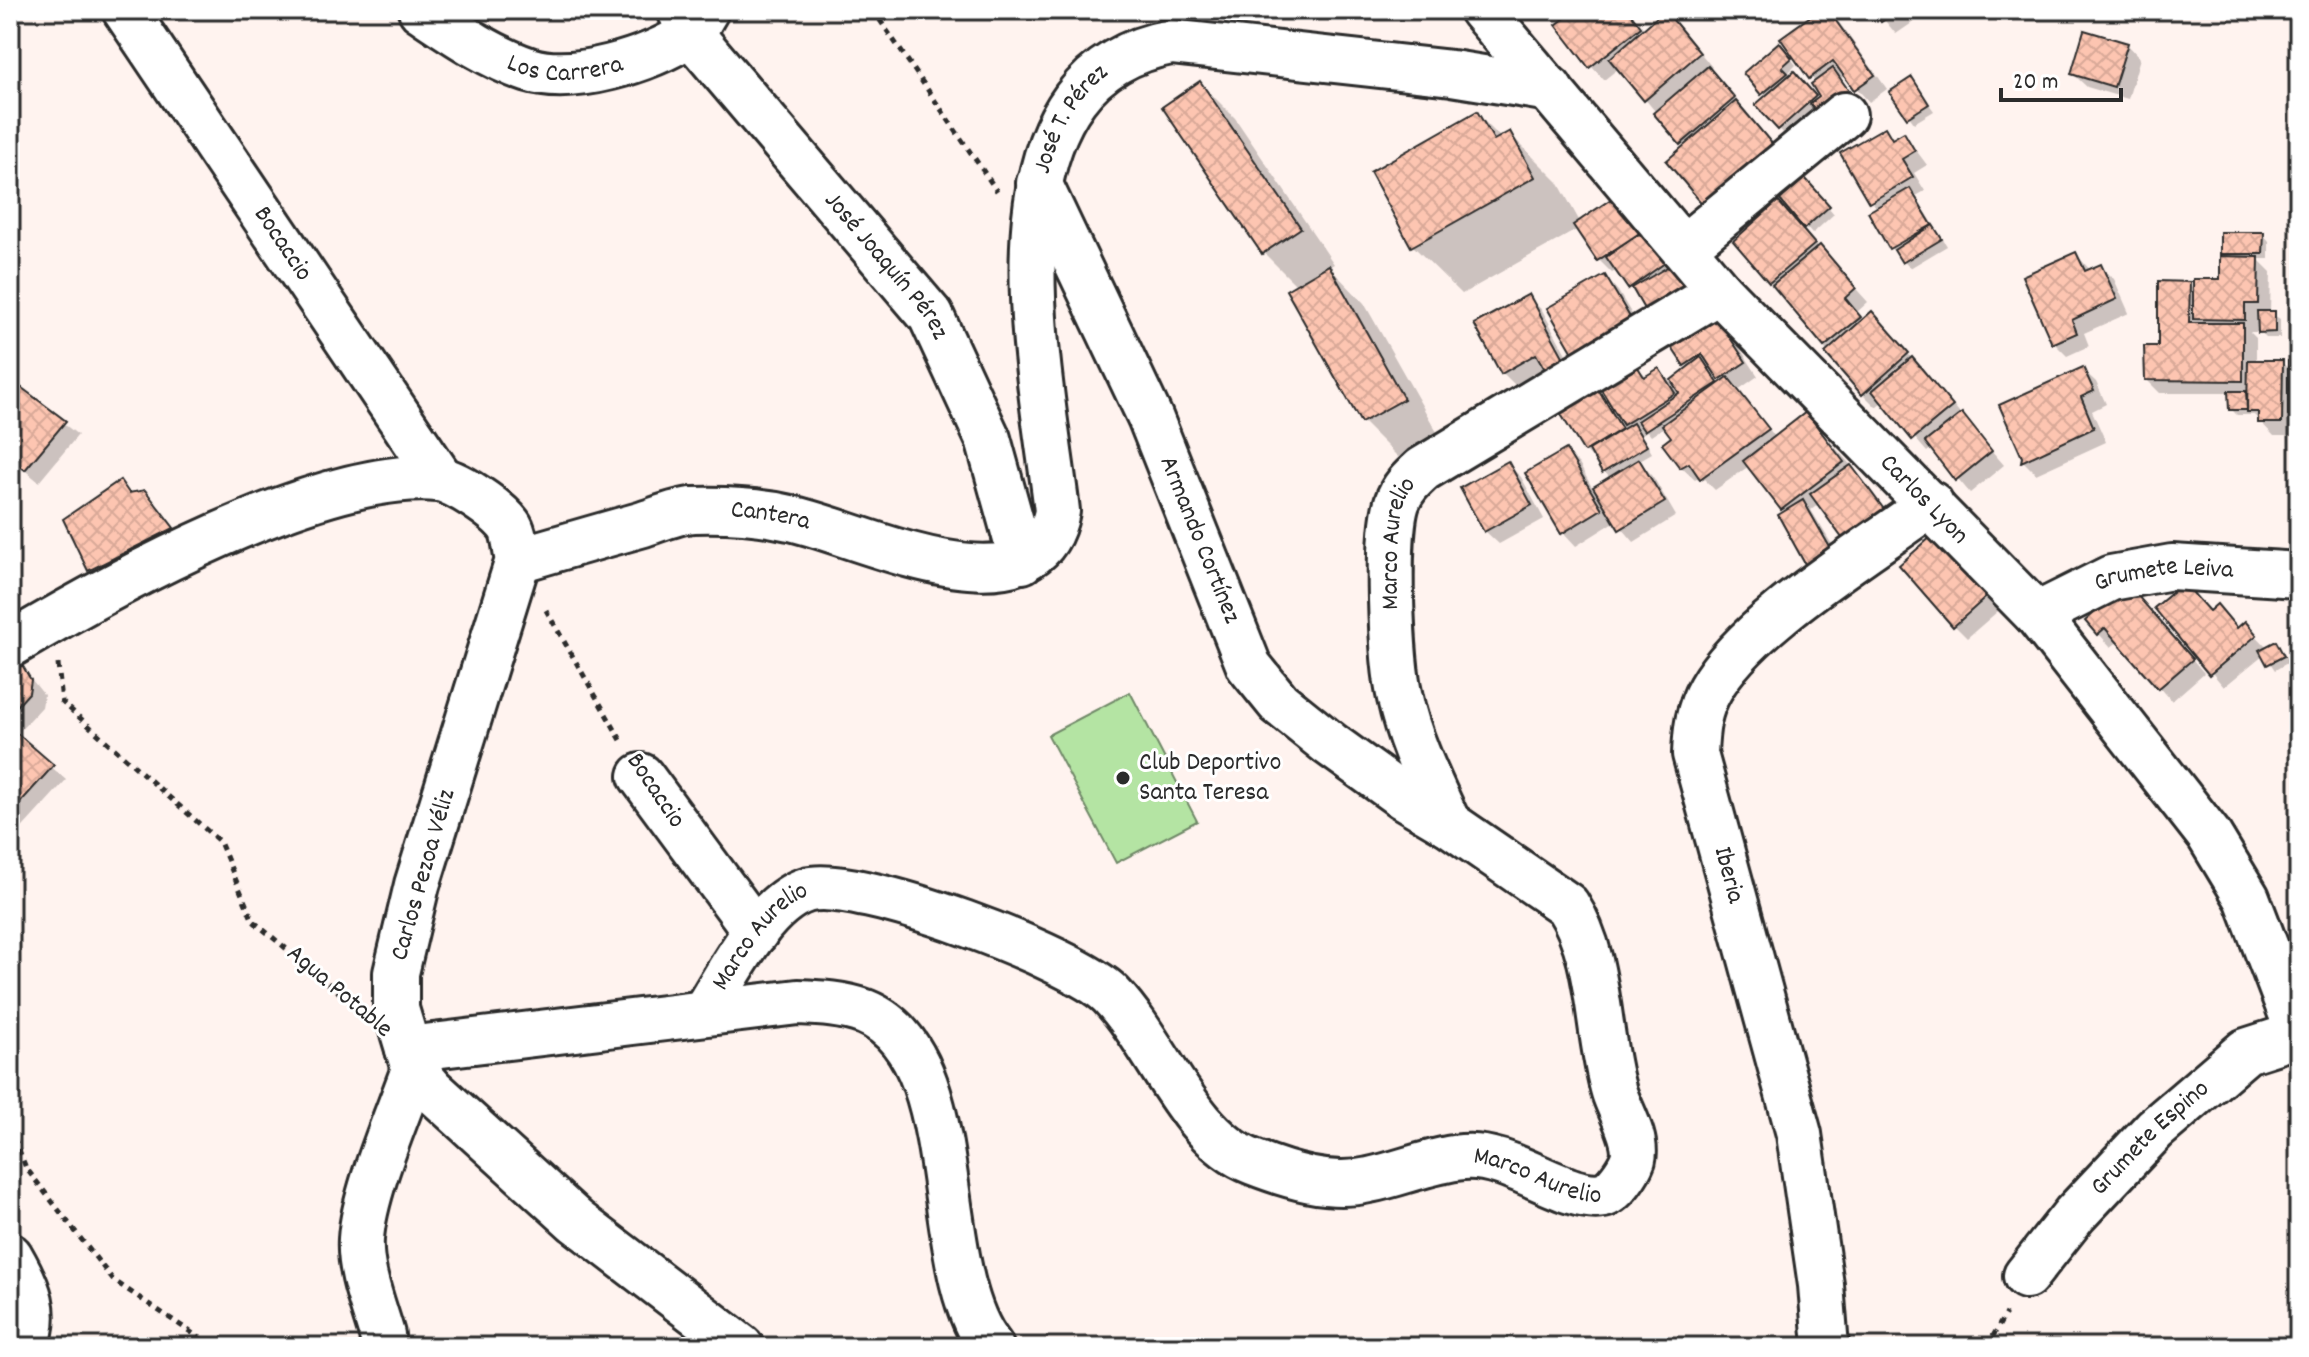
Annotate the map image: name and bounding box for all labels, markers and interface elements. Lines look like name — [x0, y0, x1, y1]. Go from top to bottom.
street label: Los Carrera — [501, 45, 628, 93]
scale bar — [2001, 52, 2121, 102]
street label: José T. Pérez — [1024, 55, 1116, 178]
text: 20 m — [2013, 66, 2059, 100]
street label: José Joaquín Pérez — [815, 184, 958, 346]
street label: Bocaccio — [244, 199, 321, 289]
street label: Carlos Lyon — [1871, 446, 1977, 553]
street label: Armando Cortínez — [1149, 451, 1249, 629]
street label: Marco Aurelio — [1372, 468, 1425, 610]
street label: Cantera — [730, 492, 815, 541]
street label: Grumete Leiva — [2088, 548, 2235, 602]
place label: Club Deportivo Santa Teresa — [1139, 745, 1281, 812]
street label: Bocaccio — [616, 746, 694, 836]
marker: Club Deportivo Santa Teresa — [1114, 769, 1132, 787]
street label: Carlos Pezoa Véliz — [382, 785, 466, 965]
street label: Iberia — [1703, 843, 1754, 908]
street label: Marco Aurelio — [703, 872, 814, 998]
street label: Agua Potable — [278, 936, 400, 1048]
street label: Grumete Espino — [2082, 1071, 2218, 1205]
street label: Marco Aurelio — [1471, 1138, 1601, 1214]

